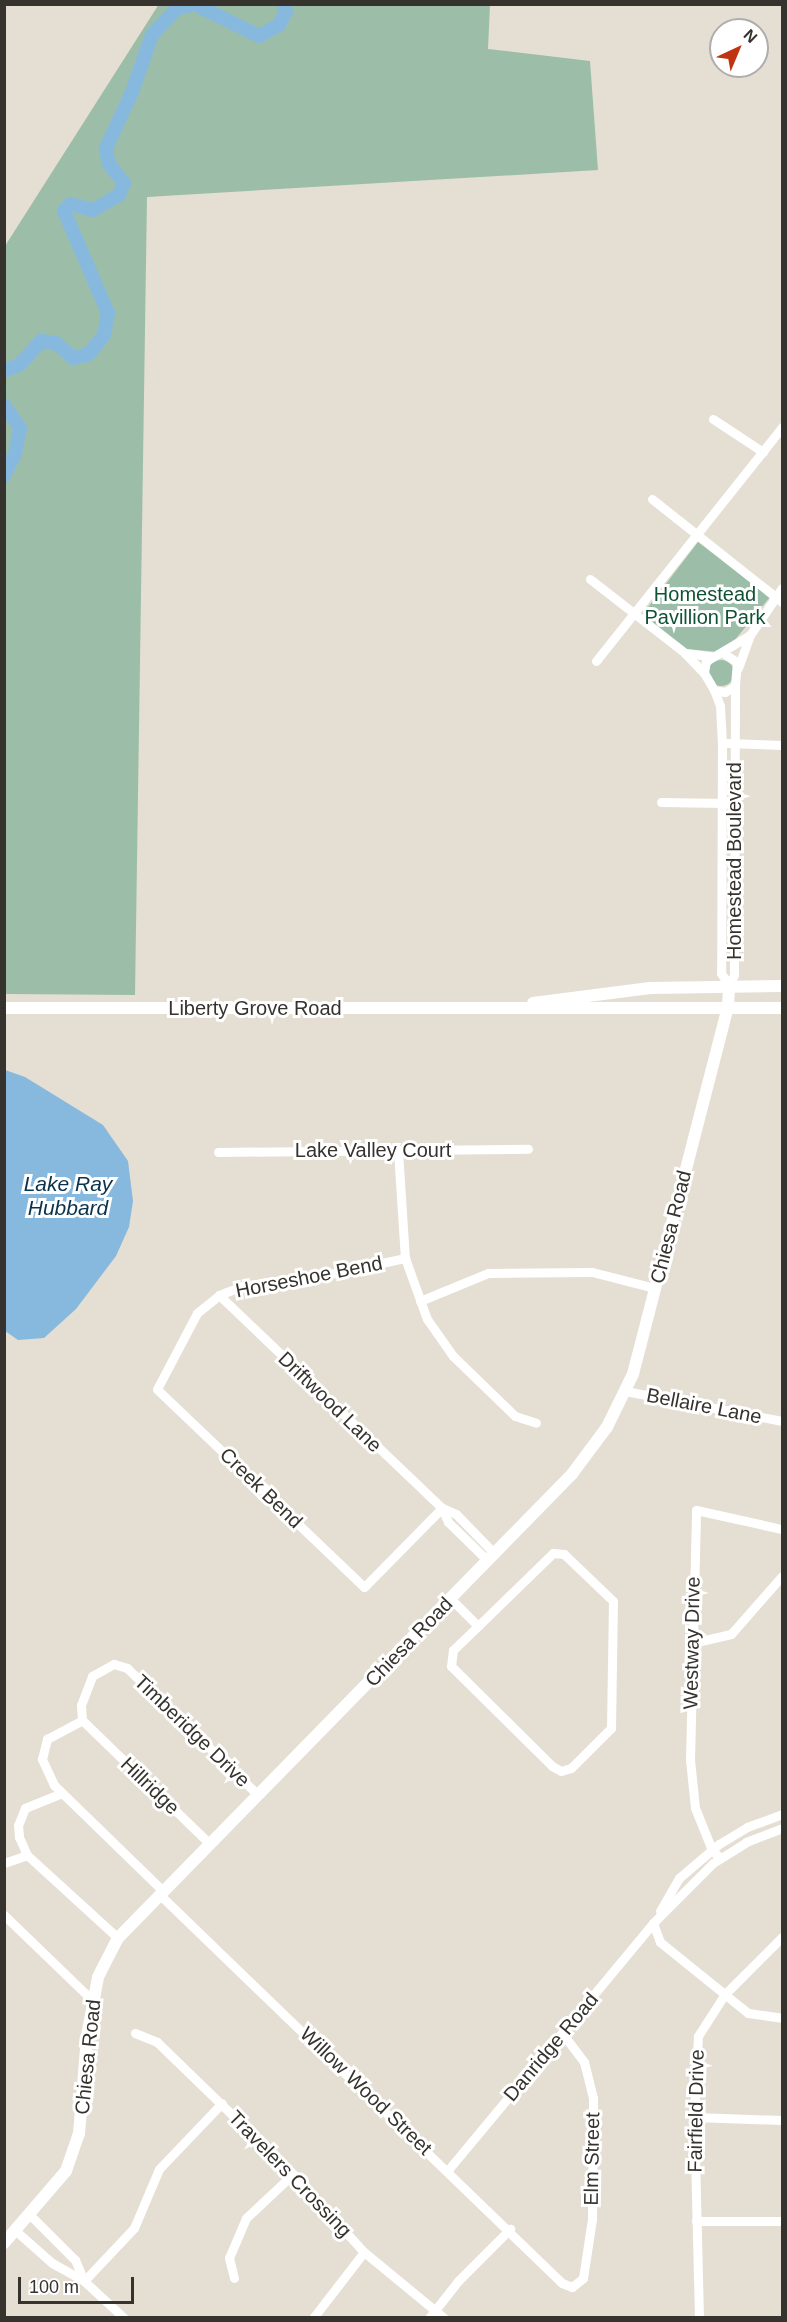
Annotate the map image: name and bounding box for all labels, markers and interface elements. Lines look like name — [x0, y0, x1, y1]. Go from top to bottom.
north arrow — [709, 18, 769, 78]
text: N — [740, 26, 761, 46]
park label: Homestead Pavillion Park — [644, 583, 766, 630]
street label: Homestead Boulevard — [722, 762, 746, 960]
street label: Liberty Grove Road — [168, 996, 342, 1020]
street label: Lake Valley Court — [295, 1138, 451, 1162]
street label: Chiesa Road — [645, 1168, 697, 1286]
water label: Lake Ray Hubbard — [24, 1171, 112, 1221]
street label: Horseshoe Bend — [234, 1251, 384, 1303]
street label: Driftwood Lane — [273, 1347, 387, 1457]
street label: Bellaire Lane — [644, 1383, 764, 1429]
street label: Creek Bend — [215, 1443, 307, 1533]
street label: Westway Drive — [679, 1576, 705, 1710]
street label: Chiesa Road — [360, 1592, 458, 1692]
street label: Timberidge Drive — [129, 1670, 255, 1792]
street label: Hillridge — [116, 1752, 184, 1820]
street label: Danridge Road — [499, 1988, 603, 2106]
street label: Chiesa Road — [70, 1998, 106, 2116]
street label: Willow Wood Street — [295, 2022, 437, 2160]
street label: Fairfield Drive — [683, 2049, 709, 2173]
street label: Travelers Crossing — [223, 2106, 357, 2242]
street label: Elm Street — [579, 2112, 605, 2206]
scale bar — [21, 2265, 136, 2303]
text: 100 m — [29, 2277, 79, 2297]

